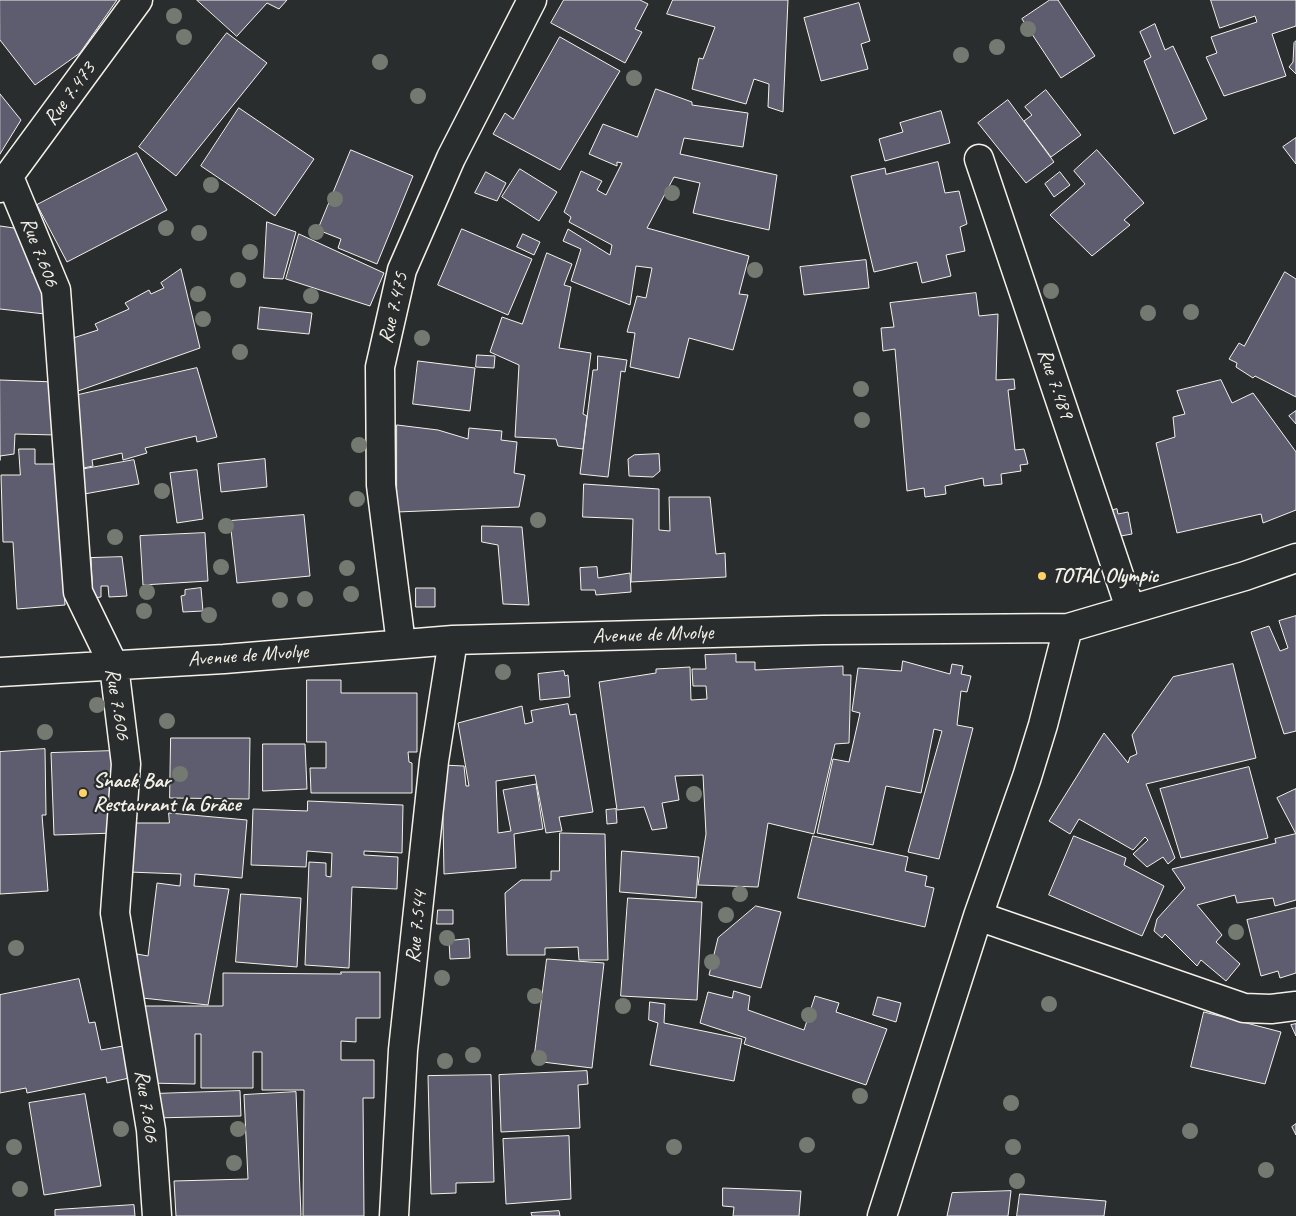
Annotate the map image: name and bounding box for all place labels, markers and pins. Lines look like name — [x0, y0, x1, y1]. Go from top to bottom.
place label: TOTAL Olympic — [1052, 563, 1158, 589]
marker: TOTAL Olympic — [1036, 570, 1048, 582]
place label: Snack Bar Restaurant la Grâce — [93, 768, 240, 818]
marker: Snack Bar Restaurant la Grâce — [77, 787, 89, 799]

